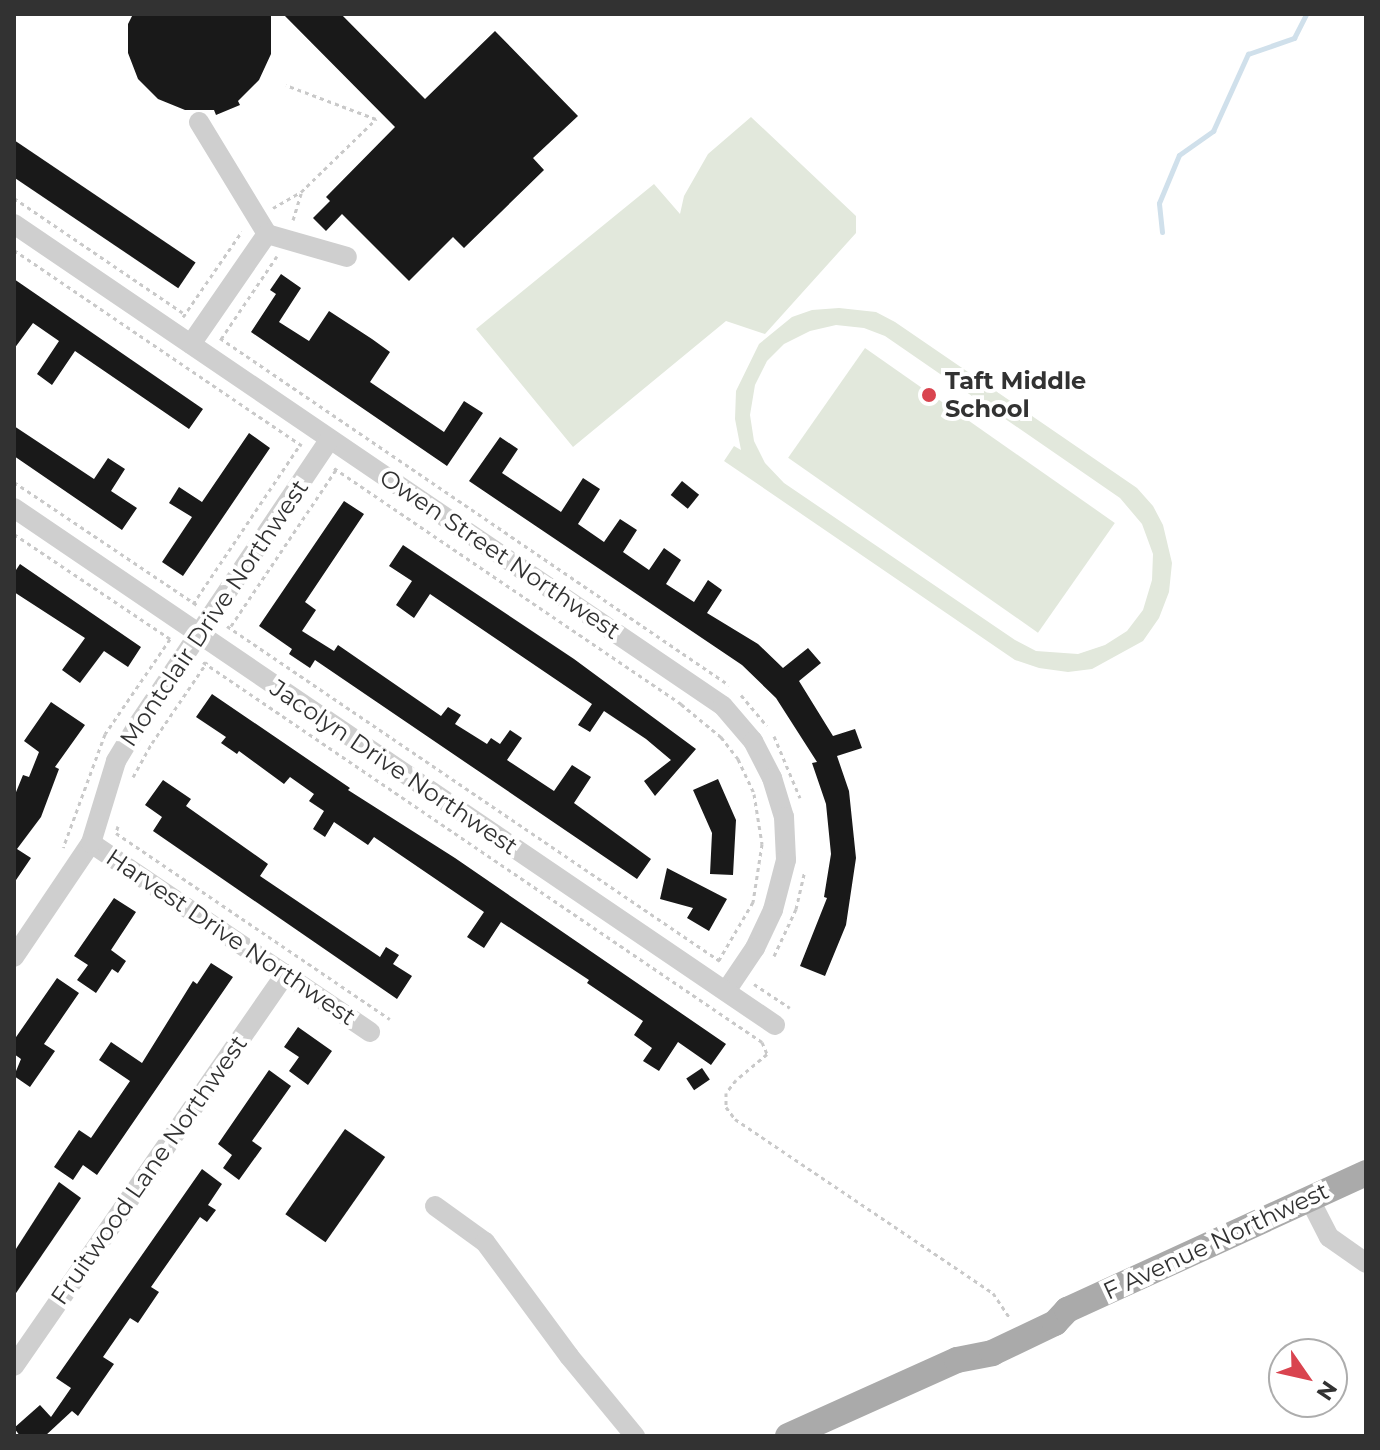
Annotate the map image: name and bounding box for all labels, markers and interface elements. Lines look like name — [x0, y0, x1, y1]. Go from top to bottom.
place label: Taft Middle School — [945, 367, 1086, 423]
marker: Taft Middle School — [920, 386, 938, 404]
street label: Owen Street Northwest — [374, 463, 626, 645]
street label: Montclair Drive Northwest — [114, 474, 314, 752]
street label: Jacolyn Drive Northwest — [265, 673, 523, 861]
street label: Harvest Drive Northwest — [101, 843, 361, 1031]
street label: Fruitwood Lane Northwest — [45, 1030, 253, 1310]
street label: F Avenue Northwest — [1099, 1176, 1333, 1306]
north arrow — [1268, 1338, 1348, 1418]
text: N — [1310, 1376, 1343, 1406]

